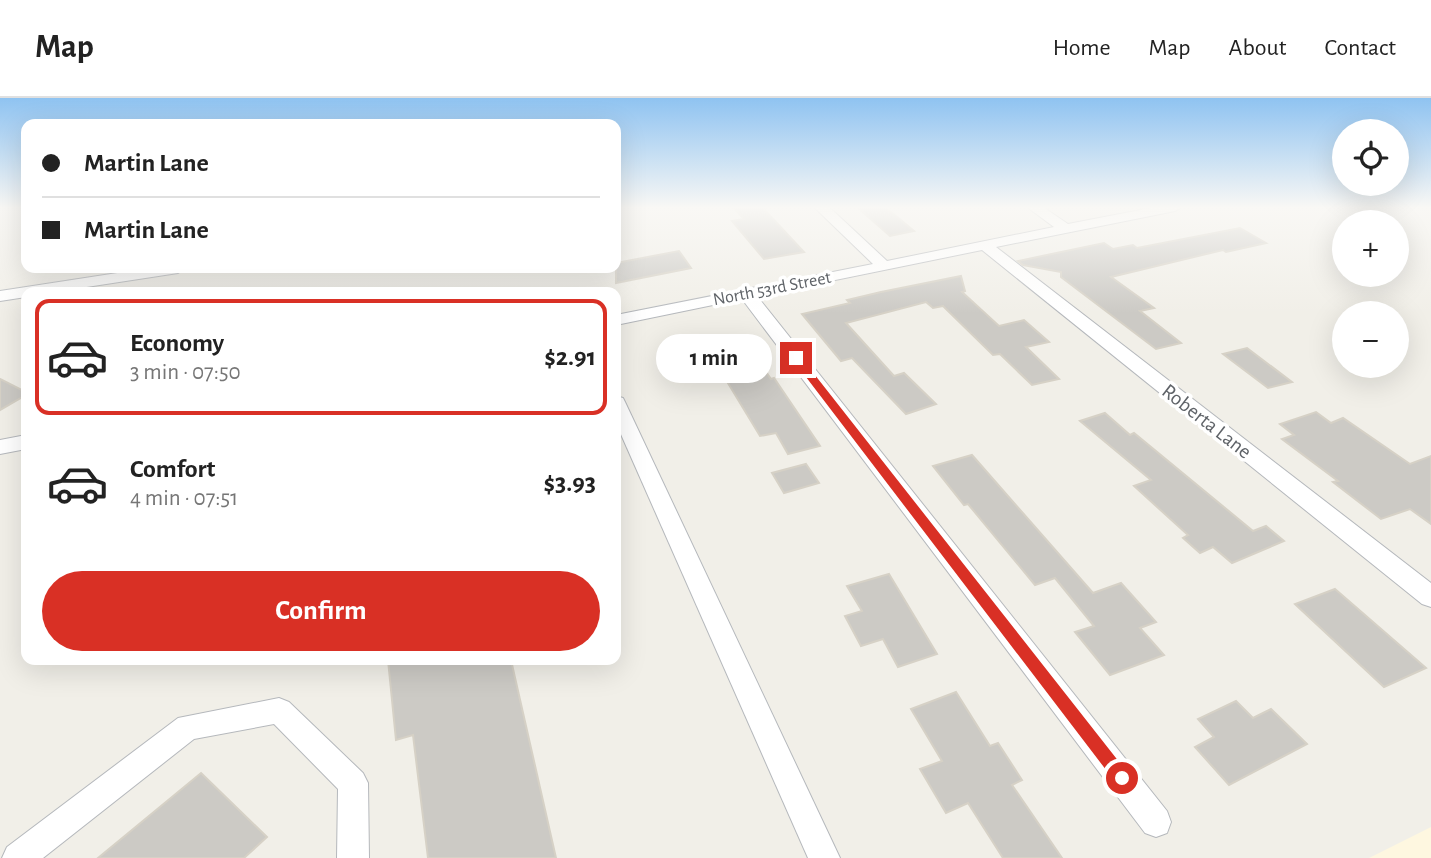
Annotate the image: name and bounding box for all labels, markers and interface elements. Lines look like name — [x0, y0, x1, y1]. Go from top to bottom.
text: Map — [35, 31, 94, 64]
text: Home — [1053, 36, 1111, 60]
text: Map — [1149, 36, 1191, 60]
text: About — [1229, 36, 1286, 60]
text: Contact — [1324, 36, 1396, 60]
map controls — [1332, 119, 1409, 378]
button: locate — [1332, 119, 1409, 196]
text: Martin Lane — [84, 150, 209, 176]
button: + — [1332, 210, 1409, 287]
text: Martin Lane — [84, 217, 209, 243]
street label: North 53rd Street — [712, 269, 833, 309]
button: − — [1332, 301, 1409, 378]
icon: car — [46, 326, 109, 389]
text: Economy — [130, 330, 224, 356]
callout: 1 min — [656, 334, 772, 382]
route end — [780, 342, 812, 374]
text: $2.91 — [544, 344, 596, 370]
text: 1 min — [690, 347, 738, 370]
text: 3 min · 07:50 — [130, 361, 241, 384]
street label: Roberta Lane — [1158, 380, 1255, 463]
icon: car — [46, 452, 109, 515]
text: Comfort — [130, 456, 215, 482]
text: $3.93 — [543, 470, 596, 496]
text: 4 min · 07:51 — [130, 487, 238, 510]
button: Confirm — [42, 571, 600, 651]
route start — [1106, 762, 1138, 794]

